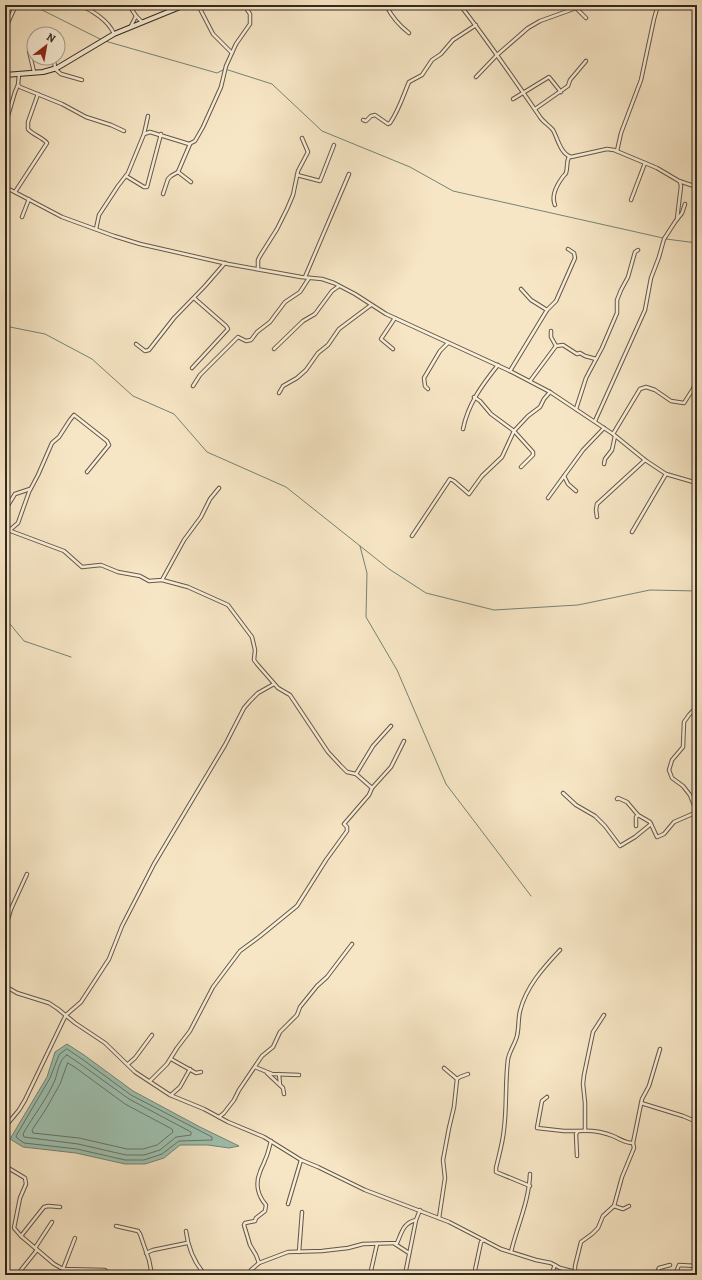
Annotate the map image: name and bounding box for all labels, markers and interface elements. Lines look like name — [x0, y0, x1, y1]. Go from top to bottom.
north arrow — [26, 26, 66, 66]
text: N — [44, 29, 58, 46]

